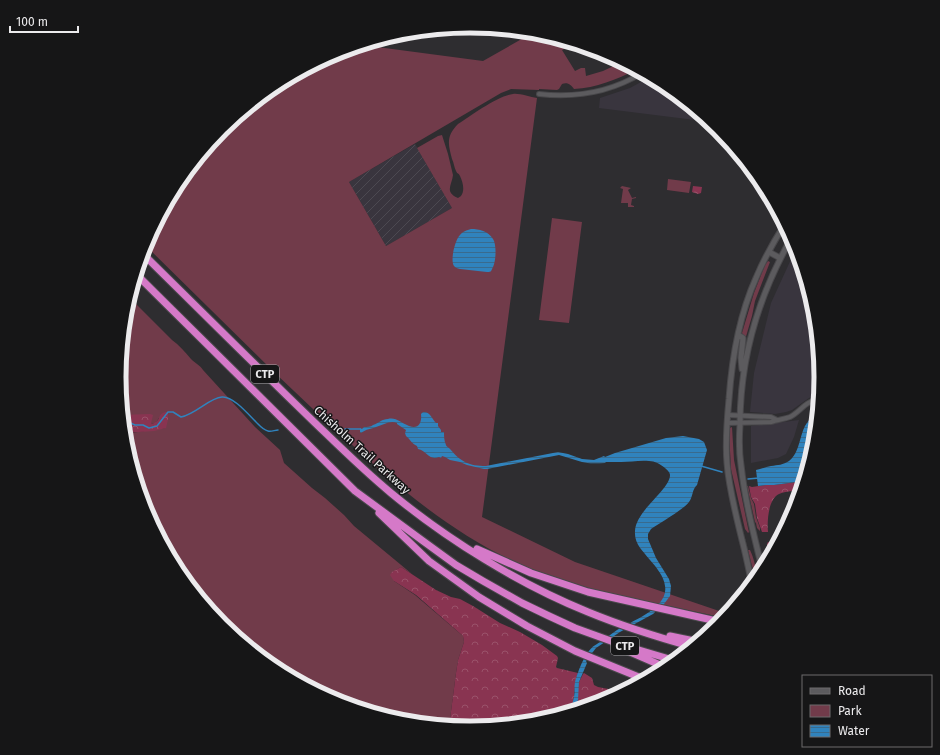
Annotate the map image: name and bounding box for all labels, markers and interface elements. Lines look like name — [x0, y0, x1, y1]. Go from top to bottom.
scale bar — [10, 8, 78, 34]
text: 100 m — [16, 15, 48, 29]
road number: CTP — [251, 365, 279, 383]
street label: Chisholm Trail Parkway — [311, 403, 413, 497]
road number: CTP — [611, 637, 639, 655]
legend — [802, 675, 932, 747]
text: Road — [838, 684, 866, 698]
text: Park — [838, 704, 862, 718]
text: Water — [838, 724, 870, 738]

